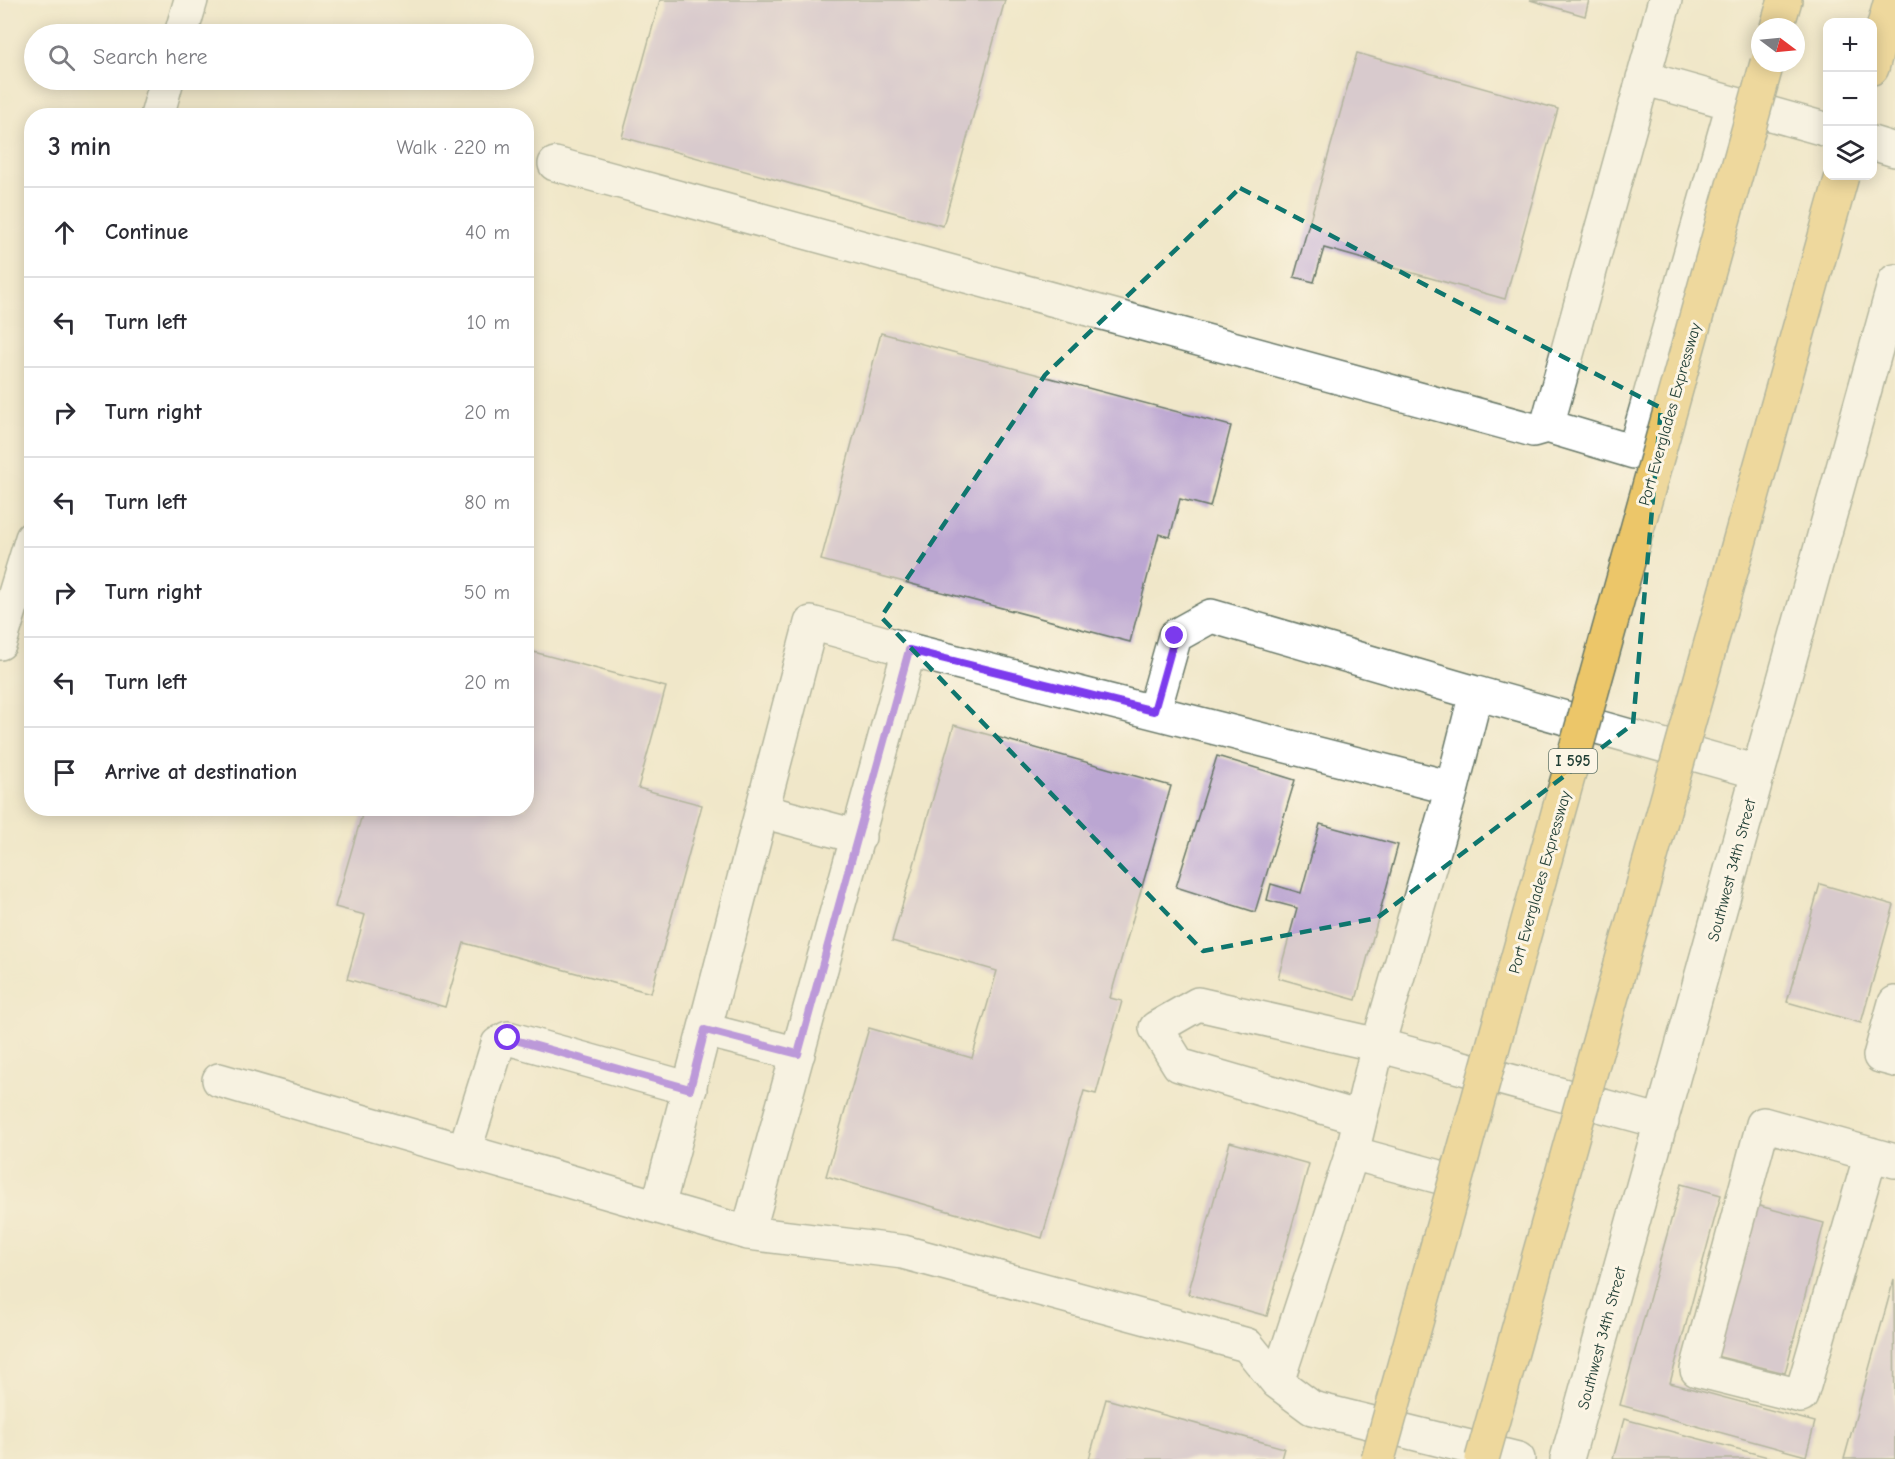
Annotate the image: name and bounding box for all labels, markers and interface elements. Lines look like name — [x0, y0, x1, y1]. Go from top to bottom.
north arrow — [1751, 18, 1805, 72]
map controls — [1823, 18, 1877, 180]
button: + — [1823, 18, 1877, 72]
search box — [24, 24, 534, 90]
icon: search — [45, 41, 78, 74]
text: Search here — [93, 44, 208, 70]
button: − — [1823, 72, 1877, 126]
button: layers — [1823, 126, 1877, 180]
text: 3 min — [48, 132, 111, 162]
text: Walk · 220 m — [396, 136, 510, 159]
icon: ahead — [48, 216, 81, 249]
text: Continue — [105, 219, 188, 245]
text: 40 m — [465, 221, 510, 244]
icon: left — [48, 306, 81, 339]
text: Turn left — [105, 309, 187, 335]
text: 10 m — [467, 311, 510, 334]
street label: Port Everglades Expressway — [1635, 320, 1705, 508]
icon: right — [48, 396, 81, 429]
text: Turn right — [105, 399, 202, 425]
text: 20 m — [464, 401, 510, 424]
icon: left — [48, 486, 81, 519]
text: Turn left — [105, 489, 187, 515]
text: 80 m — [464, 491, 510, 514]
icon: right — [48, 576, 81, 609]
text: Turn right — [105, 579, 202, 605]
text: 50 m — [464, 581, 510, 604]
route end — [1161, 622, 1187, 648]
icon: left — [48, 666, 81, 699]
text: Turn left — [105, 669, 187, 695]
text: 20 m — [464, 671, 510, 694]
road number: I 595 — [1549, 749, 1597, 773]
icon: arrive — [48, 756, 81, 789]
text: Arrive at destination — [105, 759, 297, 785]
street label: Port Everglades Expressway — [1505, 788, 1575, 976]
street label: Southwest 34th Street — [1704, 797, 1760, 944]
route start — [494, 1024, 520, 1050]
street label: Southwest 34th Street — [1574, 1265, 1630, 1412]

